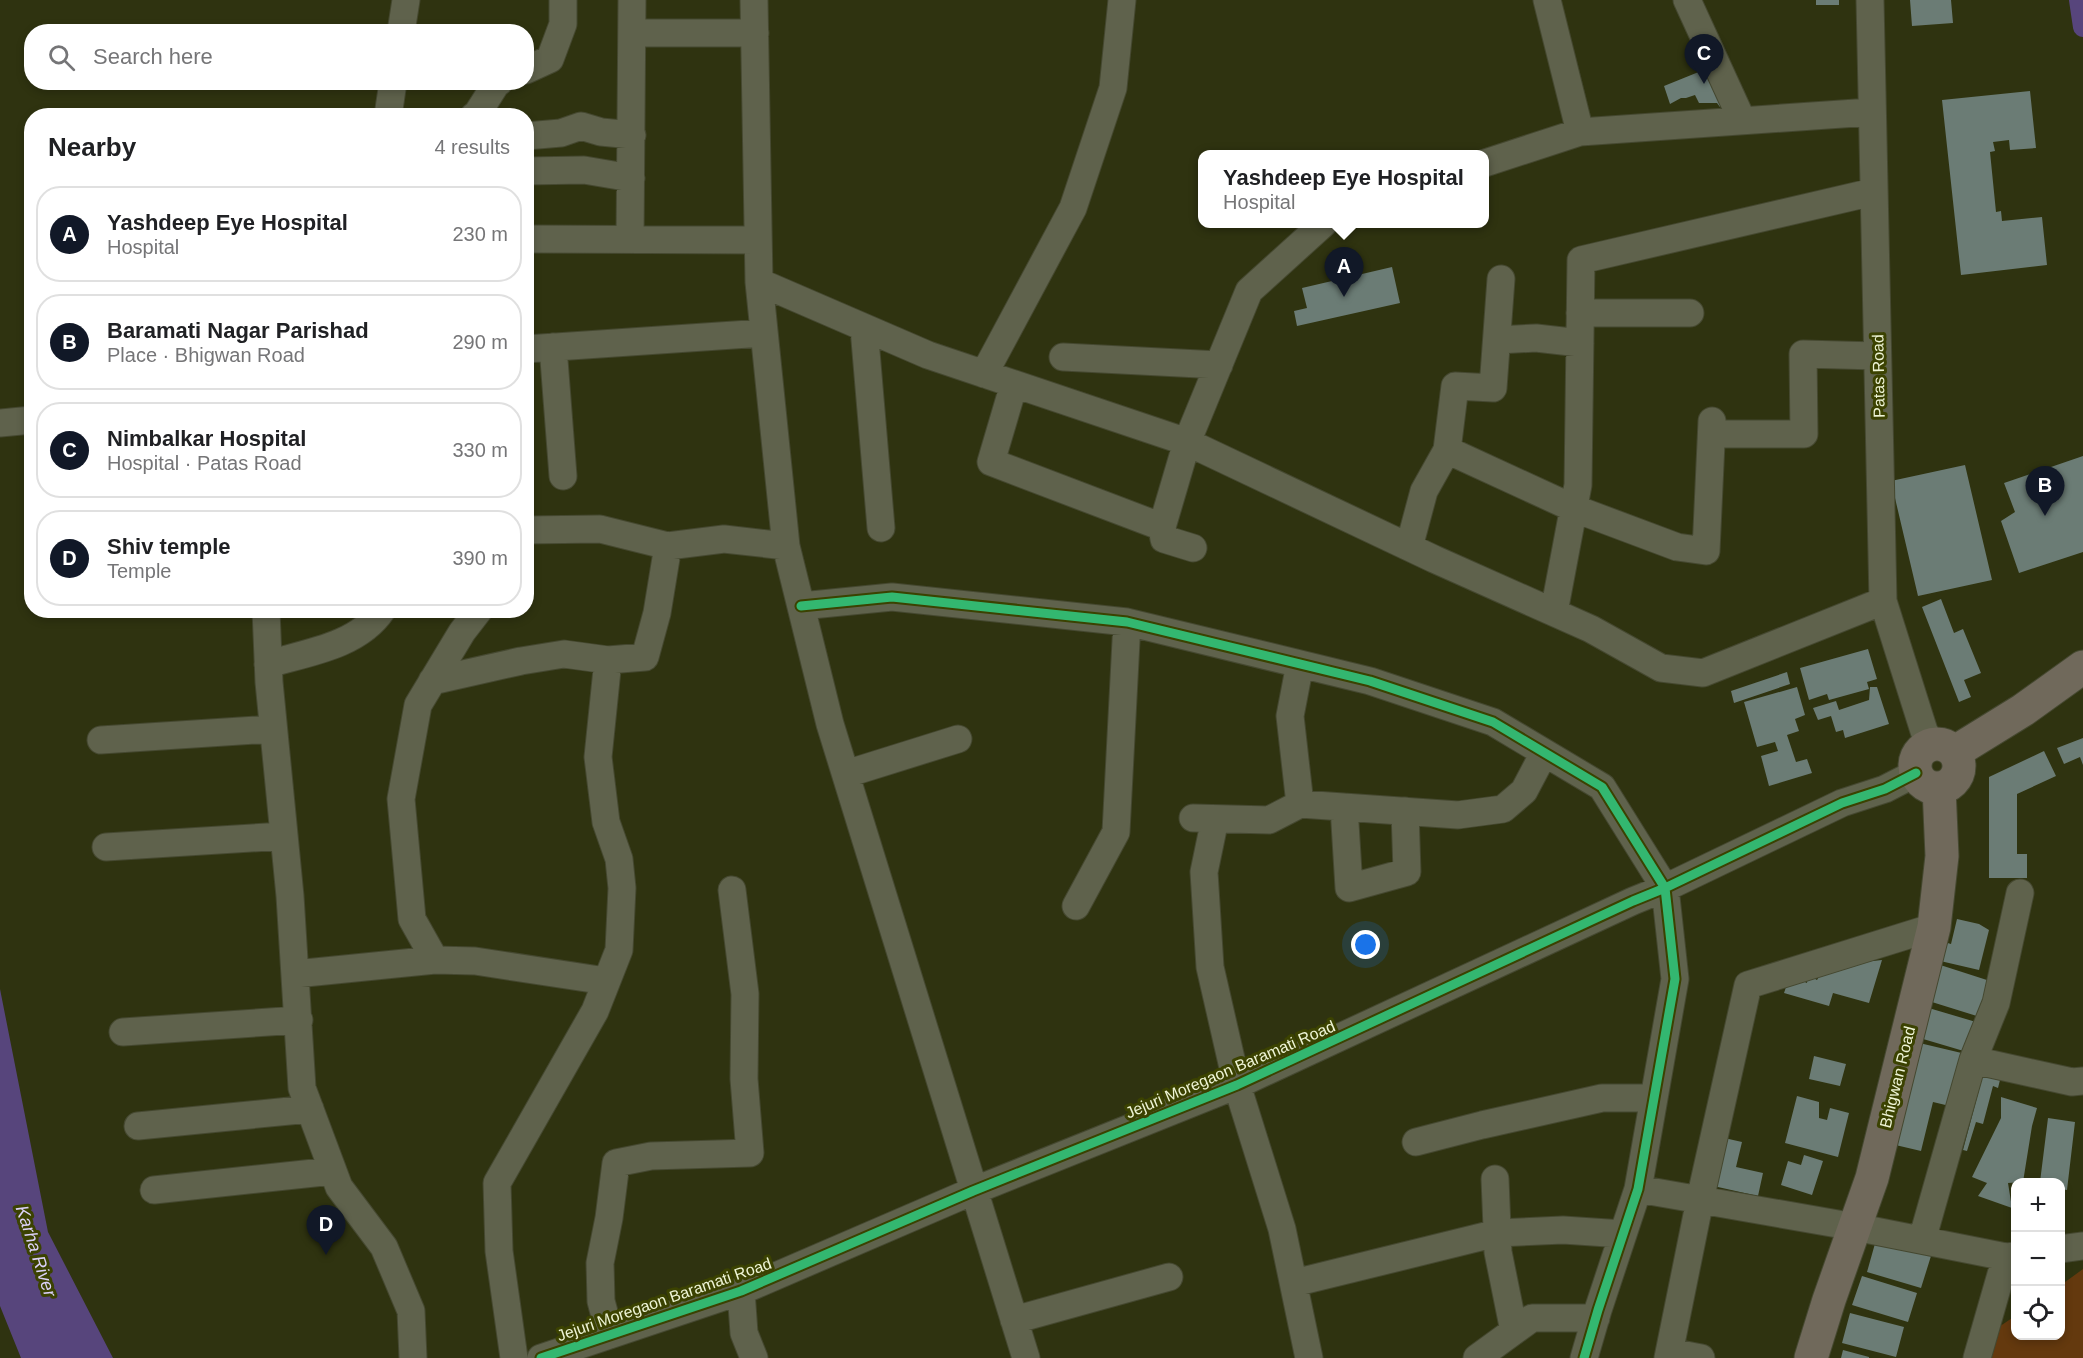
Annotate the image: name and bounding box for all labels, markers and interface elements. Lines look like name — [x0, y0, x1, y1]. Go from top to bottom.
search box — [24, 24, 534, 90]
pin: C — [1684, 34, 1724, 84]
icon: search — [45, 41, 78, 74]
text: Search here — [93, 44, 213, 69]
text: Nearby — [48, 132, 136, 162]
text: 4 results — [434, 136, 510, 158]
popup — [1198, 150, 1489, 228]
text: Yashdeep Eye Hospital — [1223, 165, 1464, 190]
text: Hospital — [1223, 191, 1295, 213]
text: Yashdeep Eye Hospital — [107, 210, 348, 235]
text: A — [62, 223, 77, 245]
text: 230 m — [452, 223, 508, 245]
text: Hospital — [107, 236, 179, 258]
pin: A — [1324, 248, 1364, 297]
text: Baramati Nagar Parishad — [107, 318, 369, 343]
text: B — [62, 331, 77, 353]
text: 290 m — [452, 331, 508, 353]
street label: Patas Road — [1869, 334, 1888, 418]
text: Place · Bhigwan Road — [107, 344, 305, 366]
text: Nimbalkar Hospital — [107, 426, 306, 451]
text: C — [62, 439, 77, 461]
text: 330 m — [452, 439, 508, 461]
text: Hospital · Patas Road — [107, 452, 302, 474]
pin: B — [2026, 466, 2064, 516]
text: Shiv temple — [107, 534, 230, 559]
text: D — [62, 547, 77, 569]
text: 390 m — [452, 547, 508, 569]
text: Temple — [107, 560, 171, 582]
your location — [1351, 930, 1380, 959]
street label: Jejuri Moregaon Baramati Road — [1123, 1018, 1337, 1121]
street label: Bhigwan Road — [1877, 1025, 1918, 1130]
map controls — [2011, 1178, 2065, 1340]
button: + — [2011, 1178, 2065, 1232]
water label: Karha River — [12, 1203, 61, 1300]
pin: D — [306, 1206, 346, 1255]
button: − — [2011, 1232, 2065, 1286]
street label: Jejuri Moregaon Baramati Road — [555, 1255, 774, 1344]
button: locate — [2011, 1286, 2065, 1340]

